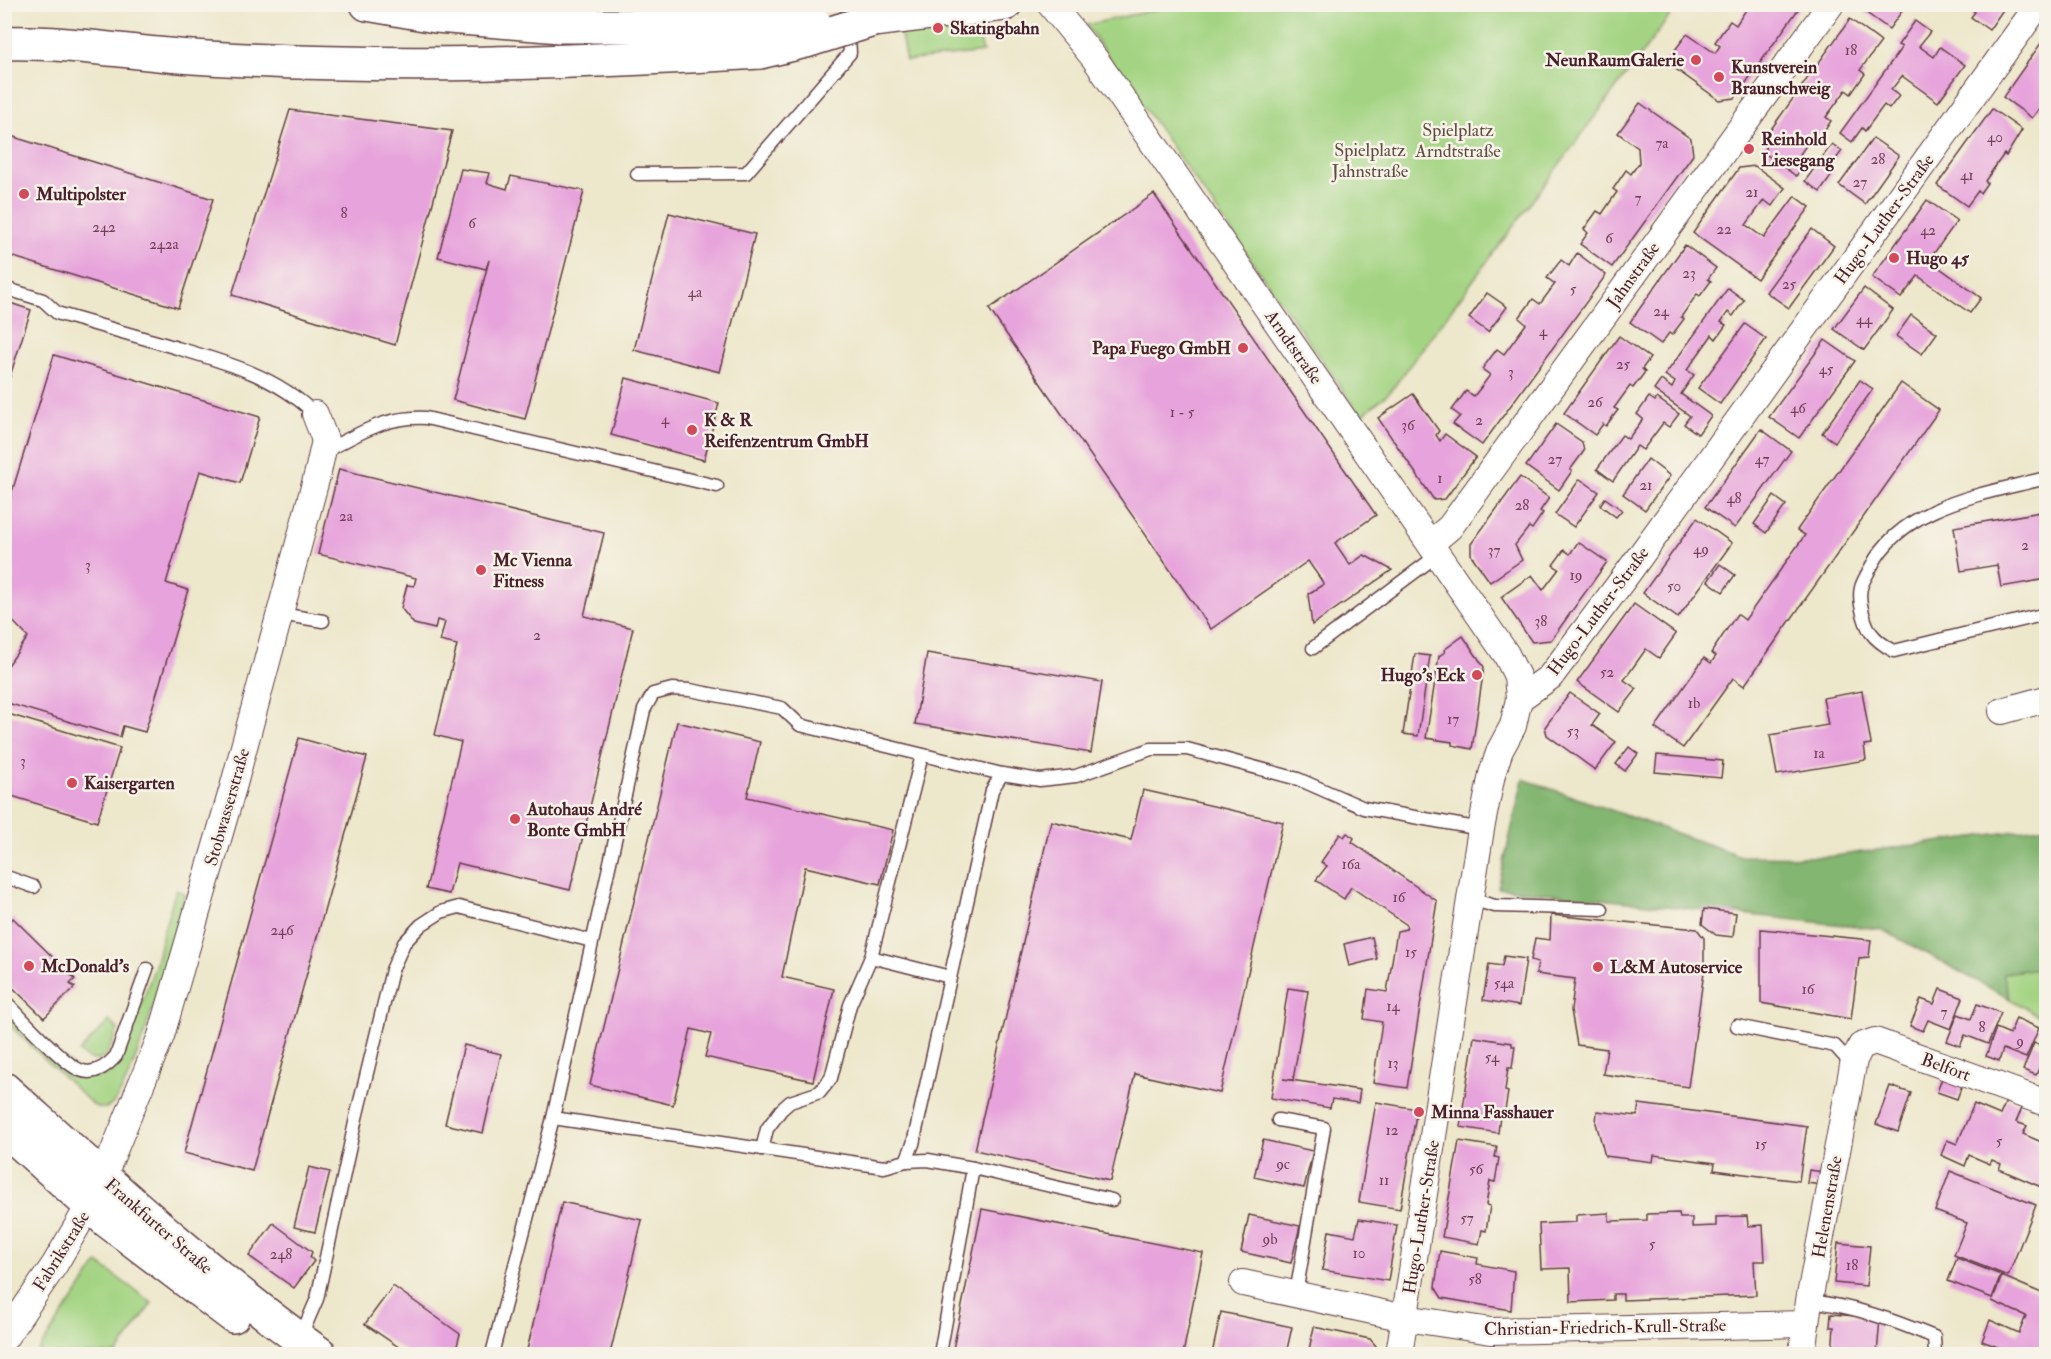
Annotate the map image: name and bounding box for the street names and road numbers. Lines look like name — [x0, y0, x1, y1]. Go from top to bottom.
street label: Hugo-Luther-Straße — [1829, 149, 1940, 289]
street label: Jahnstraße — [1601, 237, 1665, 314]
street label: Arndtstraße — [1259, 305, 1328, 389]
street label: Hugo-Luther-Straße — [1542, 542, 1655, 680]
street label: Stobwasserstraße — [200, 745, 255, 869]
street label: Belfort — [1918, 1048, 1974, 1087]
street label: Hugo-Luther-Straße — [1398, 1138, 1445, 1296]
street label: Helenenstraße — [1807, 1154, 1848, 1260]
street label: Frankfurter Straße — [100, 1173, 218, 1280]
street label: Fabrikstraße — [28, 1206, 95, 1296]
street label: Christian-Friedrich-Krull-Straße — [1484, 1314, 1727, 1341]

